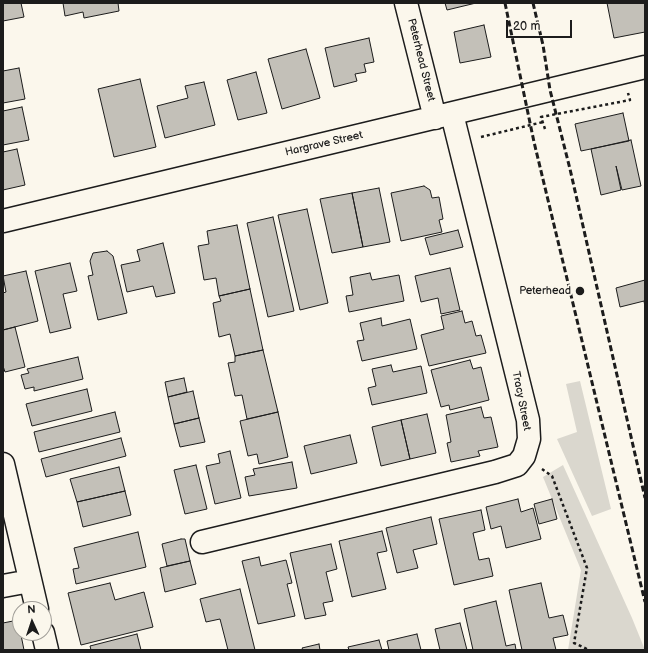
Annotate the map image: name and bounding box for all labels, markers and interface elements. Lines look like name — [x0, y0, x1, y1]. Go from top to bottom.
scale bar — [508, 12, 574, 38]
street label: Peterhead Street — [404, 17, 438, 103]
text: 20 m — [513, 19, 540, 34]
street label: Hargrave Street — [284, 129, 364, 159]
place label: Peterhead — [519, 284, 571, 298]
marker: Peterhead — [574, 285, 586, 297]
street label: Tracy Street — [509, 370, 533, 432]
north arrow — [12, 601, 52, 641]
text: N — [27, 603, 36, 616]

